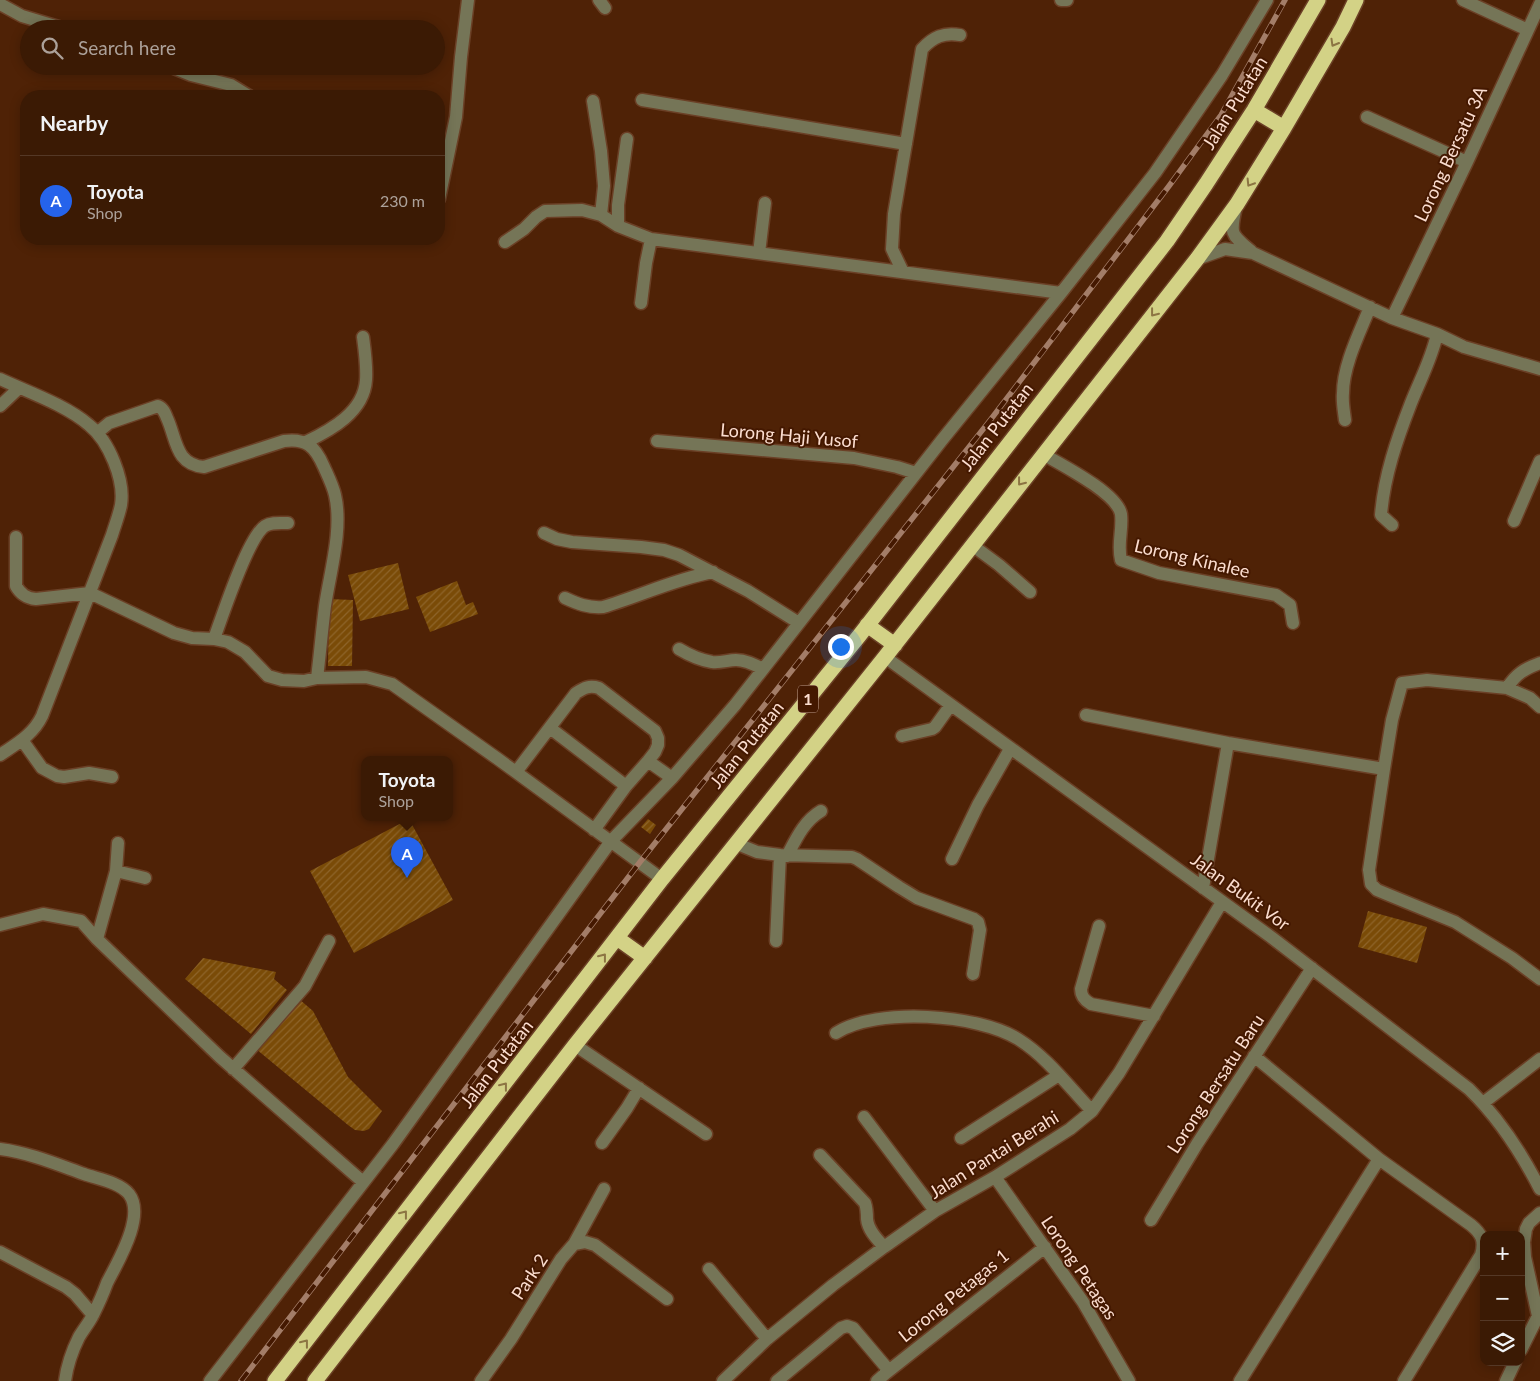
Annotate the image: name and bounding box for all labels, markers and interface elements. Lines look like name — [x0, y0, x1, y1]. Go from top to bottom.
search box — [20, 20, 445, 75]
icon: search — [38, 34, 66, 62]
text: Search here — [78, 36, 176, 59]
one-way arrow — [1330, 38, 1340, 47]
street label: Jalan Putatan — [1197, 52, 1271, 153]
street label: Lorong Bersatu 3A — [1409, 82, 1491, 225]
text: Nearby — [40, 110, 108, 135]
one-way arrow — [1247, 177, 1257, 186]
text: Toyota — [87, 180, 144, 203]
text: A — [50, 191, 62, 210]
text: 230 m — [380, 191, 425, 210]
text: Shop — [87, 203, 123, 222]
one-way arrow — [1151, 307, 1160, 317]
street label: Jalan Putatan — [955, 378, 1037, 475]
street label: Lorong Haji Yusof — [719, 418, 859, 452]
one-way arrow — [1019, 476, 1027, 485]
street label: Lorong Kinalee — [1132, 534, 1252, 582]
your location — [828, 634, 854, 660]
road number: 1 — [798, 686, 818, 712]
street label: Jalan Putatan — [704, 696, 788, 792]
popup — [361, 756, 453, 821]
text: Toyota — [379, 768, 435, 791]
text: Shop — [379, 791, 414, 810]
pin: A — [391, 837, 423, 878]
street label: Jalan Bukit Vor — [1187, 848, 1295, 935]
one-way arrow — [597, 954, 605, 963]
street label: Lorong Bersatu Baru — [1162, 1010, 1268, 1157]
street label: Jalan Putatan — [455, 1015, 537, 1112]
one-way arrow — [498, 1083, 506, 1092]
street label: Jalan Pantai Berahi — [925, 1105, 1062, 1203]
one-way arrow — [399, 1211, 407, 1220]
street label: Lorong Petagas — [1037, 1211, 1123, 1324]
map controls — [1480, 1231, 1525, 1366]
button: + — [1480, 1231, 1525, 1276]
street label: Lorong Petagas 1 — [894, 1244, 1013, 1346]
street label: Park 2 — [506, 1249, 552, 1304]
button: − — [1480, 1276, 1525, 1321]
button: layers — [1480, 1321, 1525, 1366]
one-way arrow — [299, 1339, 308, 1348]

